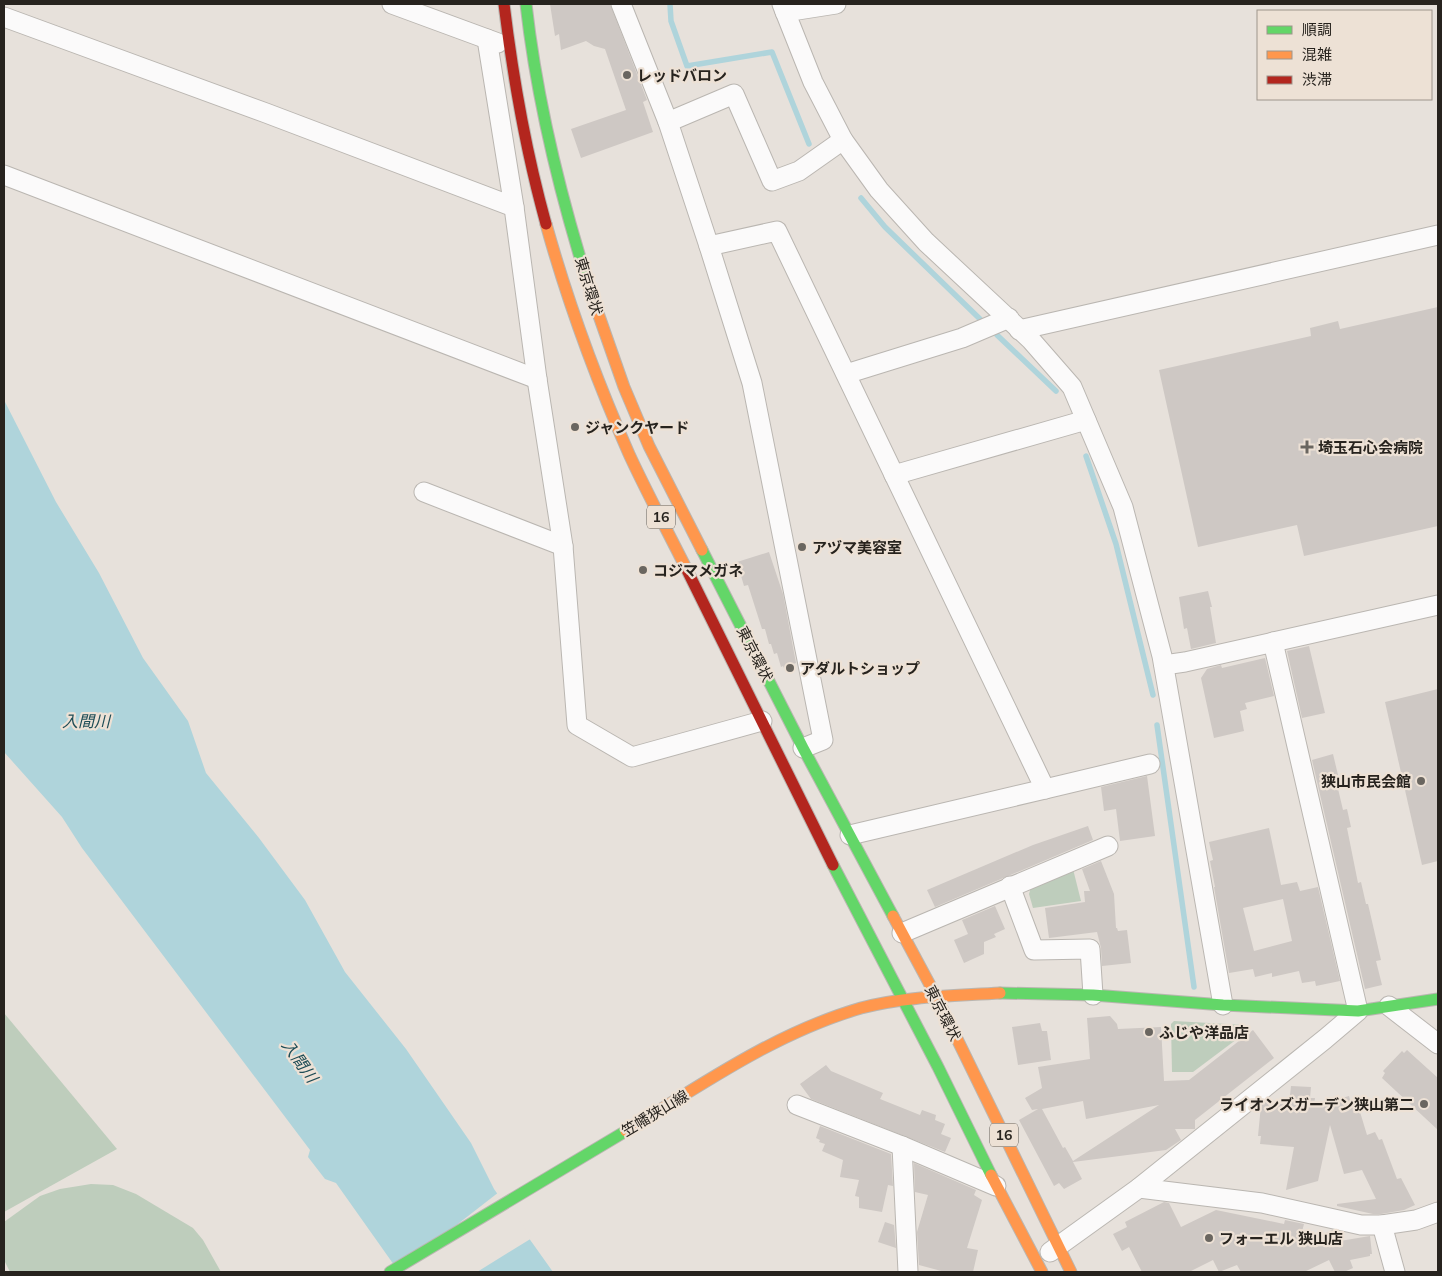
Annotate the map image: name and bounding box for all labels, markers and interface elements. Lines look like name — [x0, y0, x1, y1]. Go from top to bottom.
legend — [1257, 10, 1432, 100]
text: 順調 — [1302, 20, 1332, 39]
text: 混雑 — [1302, 45, 1332, 64]
place label: レッドバロン — [637, 66, 727, 85]
marker: レッドバロン — [621, 69, 633, 81]
text: 渋滞 — [1302, 70, 1332, 89]
street label: 東京環状 — [571, 255, 607, 317]
place label: ジャンクヤード — [585, 418, 689, 437]
marker: ジャンクヤード — [569, 421, 581, 433]
place label: 埼玉石心会病院 — [1318, 438, 1423, 457]
marker: 埼玉石心会病院 — [1300, 440, 1314, 454]
road number: 16 — [647, 506, 675, 528]
place label: アヅマ美容室 — [812, 538, 902, 557]
marker: アヅマ美容室 — [796, 541, 808, 553]
place label: コジマメガネ — [653, 561, 743, 580]
marker: コジマメガネ — [637, 564, 649, 576]
street label: 東京環状 — [733, 623, 777, 685]
place label: アダルトショップ — [800, 659, 920, 678]
marker: アダルトショップ — [784, 662, 796, 674]
water label: 入間川 — [62, 711, 112, 731]
place label: 狭山市民会館 — [1321, 772, 1411, 791]
marker: 狭山市民会館 — [1415, 775, 1427, 787]
street label: 東京環状 — [921, 982, 965, 1044]
place label: ふじや洋品店 — [1159, 1023, 1249, 1042]
marker: ふじや洋品店 — [1143, 1026, 1155, 1038]
water label: 入間川 — [278, 1036, 323, 1088]
street label: 笠幡狭山線 — [618, 1086, 692, 1140]
place label: ライオンズガーデン狭山第二 — [1219, 1095, 1414, 1114]
marker: ライオンズガーデン狭山第二 — [1418, 1098, 1430, 1110]
road number: 16 — [990, 1124, 1018, 1146]
place label: フォーエル 狭山店 — [1219, 1229, 1343, 1248]
marker: フォーエル 狭山店 — [1203, 1232, 1215, 1244]

